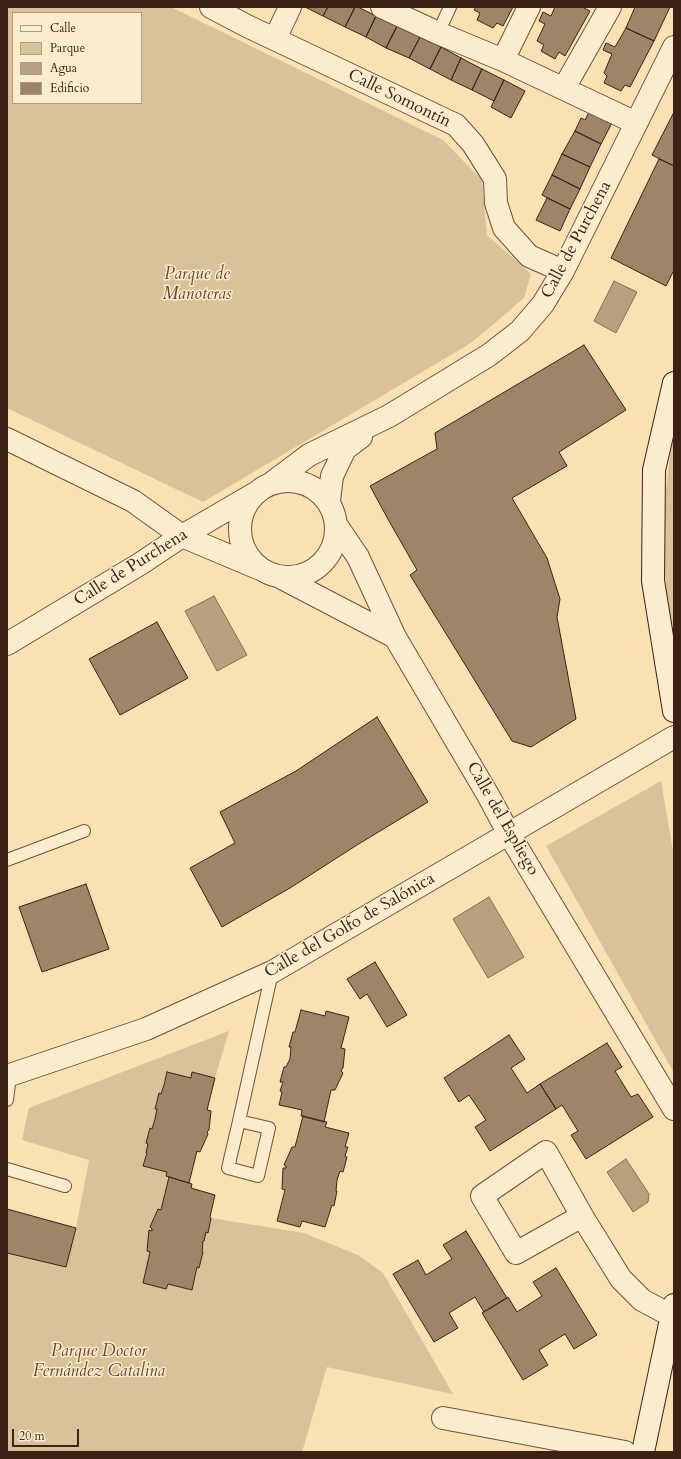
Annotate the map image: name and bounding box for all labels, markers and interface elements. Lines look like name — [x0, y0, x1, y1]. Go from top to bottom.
legend — [12, 12, 142, 104]
text: Calle — [50, 20, 76, 36]
text: Parque — [50, 40, 85, 56]
text: Agua — [50, 60, 77, 76]
street label: Calle Somontín — [344, 65, 454, 133]
text: Edificio — [50, 80, 89, 96]
street label: Calle de Purchena — [537, 178, 617, 302]
park label: Parque de Manoteras — [162, 265, 232, 305]
street label: Calle de Purchena — [70, 525, 192, 611]
street label: Calle del Espliego — [461, 759, 543, 879]
street label: Calle del Golfo de Salónica — [261, 869, 439, 983]
park label: Parque Doctor Fernández Catalina — [33, 1342, 165, 1382]
scale bar — [14, 1421, 81, 1447]
text: 20 m — [19, 1428, 45, 1444]

